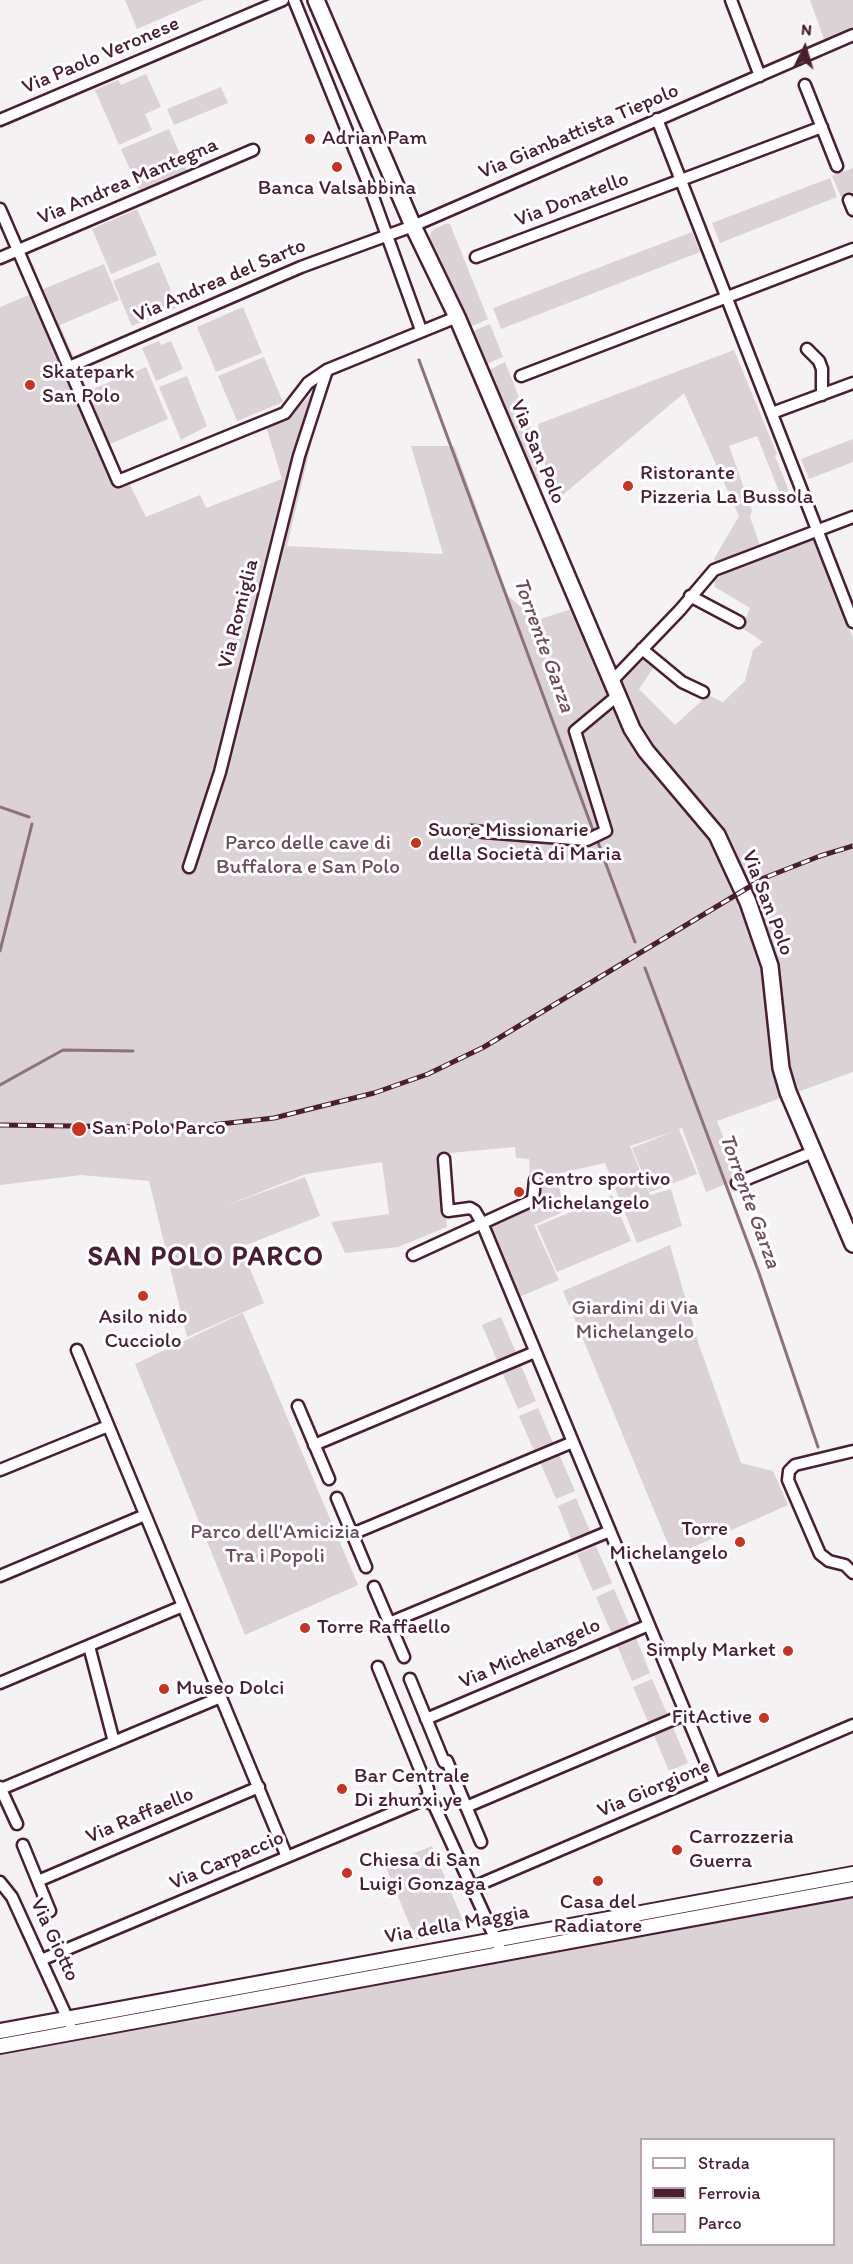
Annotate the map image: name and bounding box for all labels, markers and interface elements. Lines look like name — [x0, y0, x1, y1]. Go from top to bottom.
street label: Via Paolo Veronese — [19, 12, 183, 100]
north arrow — [775, 18, 835, 78]
text: N — [800, 20, 813, 40]
street label: Via Gianbattista Tiepolo — [475, 78, 683, 186]
place label: Adrian Pam — [322, 126, 427, 152]
marker: Adrian Pam — [303, 132, 317, 146]
street label: Via Andrea Mantegna — [34, 133, 222, 231]
marker: Banca Valsabbina — [330, 160, 344, 174]
street label: Via Donatello — [511, 167, 633, 233]
place label: Banca Valsabbina — [258, 176, 416, 202]
street label: Via Andrea del Sarto — [130, 233, 310, 329]
place label: Skatepark San Polo — [42, 360, 134, 410]
marker: Skatepark San Polo — [23, 378, 37, 392]
street label: Via San Polo — [504, 396, 570, 508]
place label: Ristorante Pizzeria La Bussola — [640, 461, 814, 511]
marker: Ristorante Pizzeria La Bussola — [621, 479, 635, 493]
street label: Via Romiglia — [213, 557, 265, 671]
water label: Torrente Garza — [506, 574, 580, 716]
place label: Suore Missionarie della Società di Maria — [428, 818, 622, 868]
park label: Parco delle cave di Buffalora e San Polo — [216, 831, 400, 881]
marker: Suore Missionarie della Società di Maria — [409, 836, 423, 850]
street label: Via San Polo — [735, 847, 799, 959]
place label: San Polo Parco — [92, 1116, 226, 1142]
marker: San Polo Parco — [70, 1120, 88, 1138]
water label: Torrente Garza — [712, 1130, 786, 1272]
place label: Centro sportivo Michelangelo — [531, 1167, 670, 1217]
marker: Centro sportivo Michelangelo — [512, 1185, 526, 1199]
district label: SAN POLO PARCO — [87, 1242, 325, 1274]
marker: Asilo nido Cucciolo — [136, 1289, 150, 1303]
park label: Giardini di Via Michelangelo — [572, 1296, 698, 1346]
place label: Asilo nido Cucciolo — [99, 1305, 187, 1355]
place label: Torre Michelangelo — [610, 1517, 728, 1567]
park label: Parco dell'Amicizia Tra i Popoli — [190, 1520, 360, 1570]
marker: Torre Michelangelo — [733, 1535, 747, 1549]
street label: Via Michelangelo — [455, 1613, 605, 1695]
place label: Torre Raffaello — [317, 1615, 450, 1641]
marker: Torre Raffaello — [298, 1621, 312, 1635]
place label: Simply Market — [646, 1638, 776, 1664]
marker: Simply Market — [781, 1644, 795, 1658]
place label: Museo Dolci — [176, 1676, 284, 1702]
marker: Museo Dolci — [157, 1682, 171, 1696]
place label: FitActive — [672, 1705, 752, 1731]
marker: FitActive — [757, 1711, 771, 1725]
street label: Via Giorgione — [594, 1754, 714, 1824]
place label: Bar Centrale Di zhunxi ye — [354, 1764, 470, 1814]
street label: Via Raffaello — [82, 1782, 198, 1850]
marker: Bar Centrale Di zhunxi ye — [335, 1782, 349, 1796]
place label: Carrozzeria Guerra — [689, 1825, 794, 1875]
street label: Via Carpaccio — [166, 1826, 288, 1896]
marker: Carrozzeria Guerra — [670, 1843, 684, 1857]
place label: Chiesa di San Luigi Gonzaga — [359, 1848, 486, 1898]
marker: Chiesa di San Luigi Gonzaga — [340, 1866, 354, 1880]
marker: Casa del Radiatore — [591, 1874, 605, 1888]
place label: Casa del Radiatore — [554, 1890, 642, 1940]
street label: Via Giotto — [24, 1894, 84, 1986]
street label: Via della Maggia — [383, 1900, 531, 1950]
legend — [640, 2138, 835, 2246]
text: Strada — [698, 2152, 750, 2174]
text: Ferrovia — [698, 2182, 761, 2204]
text: Parco — [698, 2212, 742, 2234]

